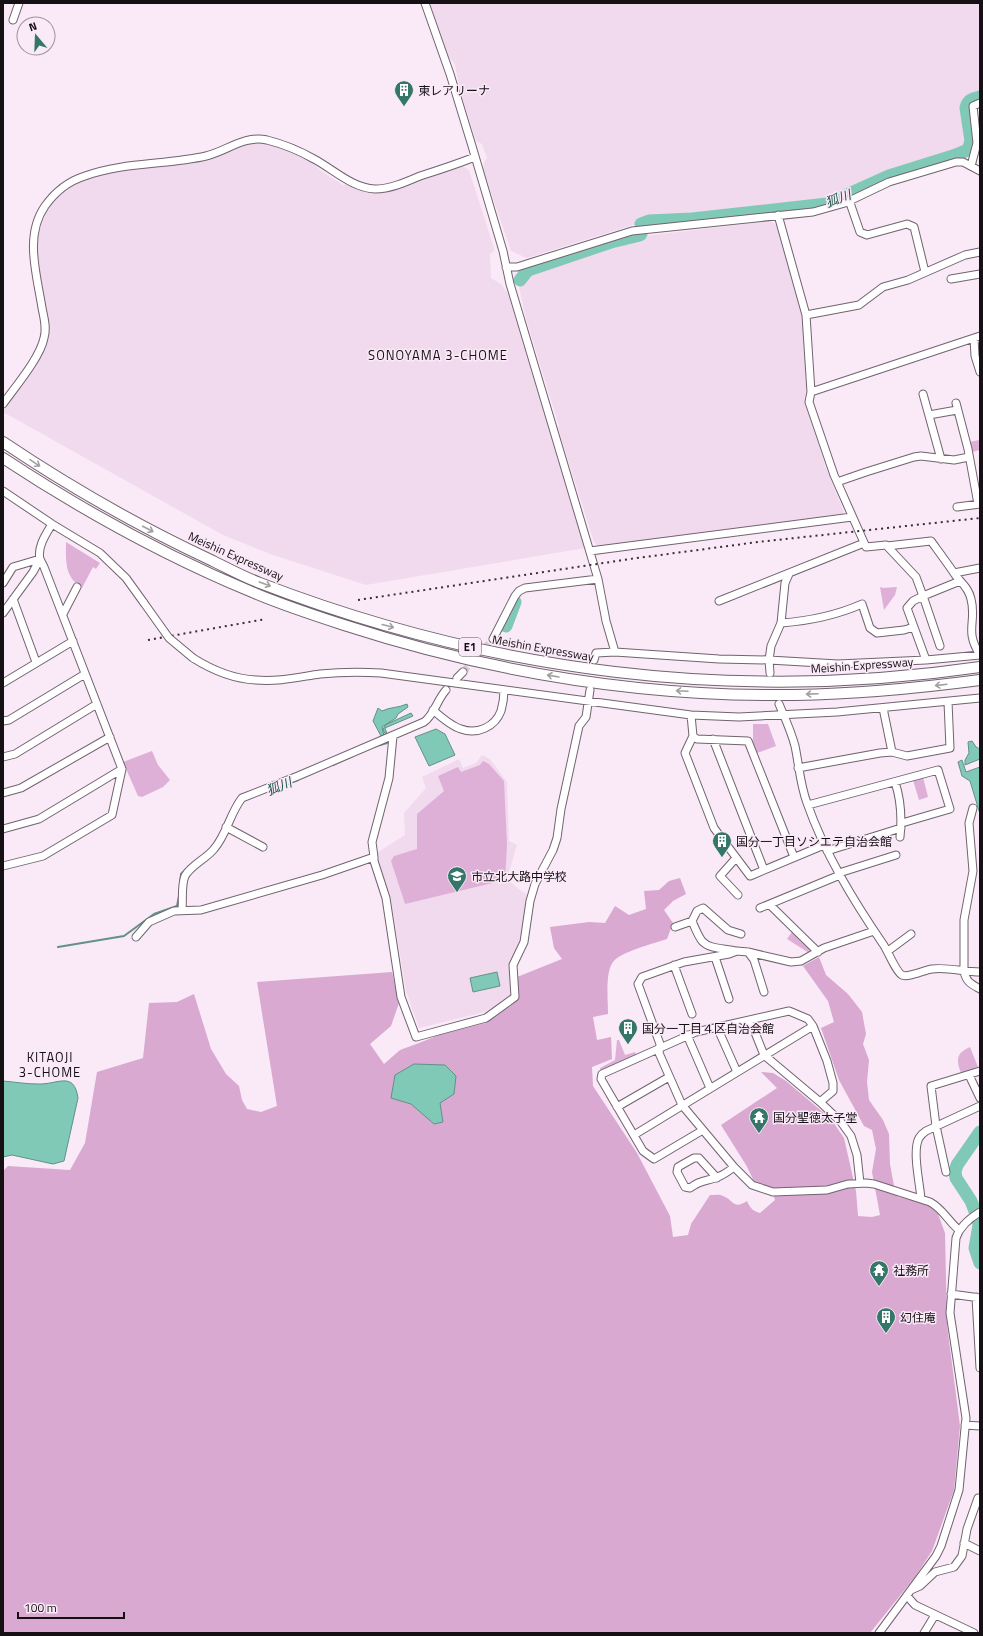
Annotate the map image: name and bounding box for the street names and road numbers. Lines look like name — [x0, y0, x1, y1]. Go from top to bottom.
street label: Meishin Expressway — [185, 526, 287, 586]
street label: Meishin Expressway — [491, 630, 595, 666]
road number: E1 — [459, 638, 481, 656]
street label: Meishin Expressway — [810, 652, 914, 678]

